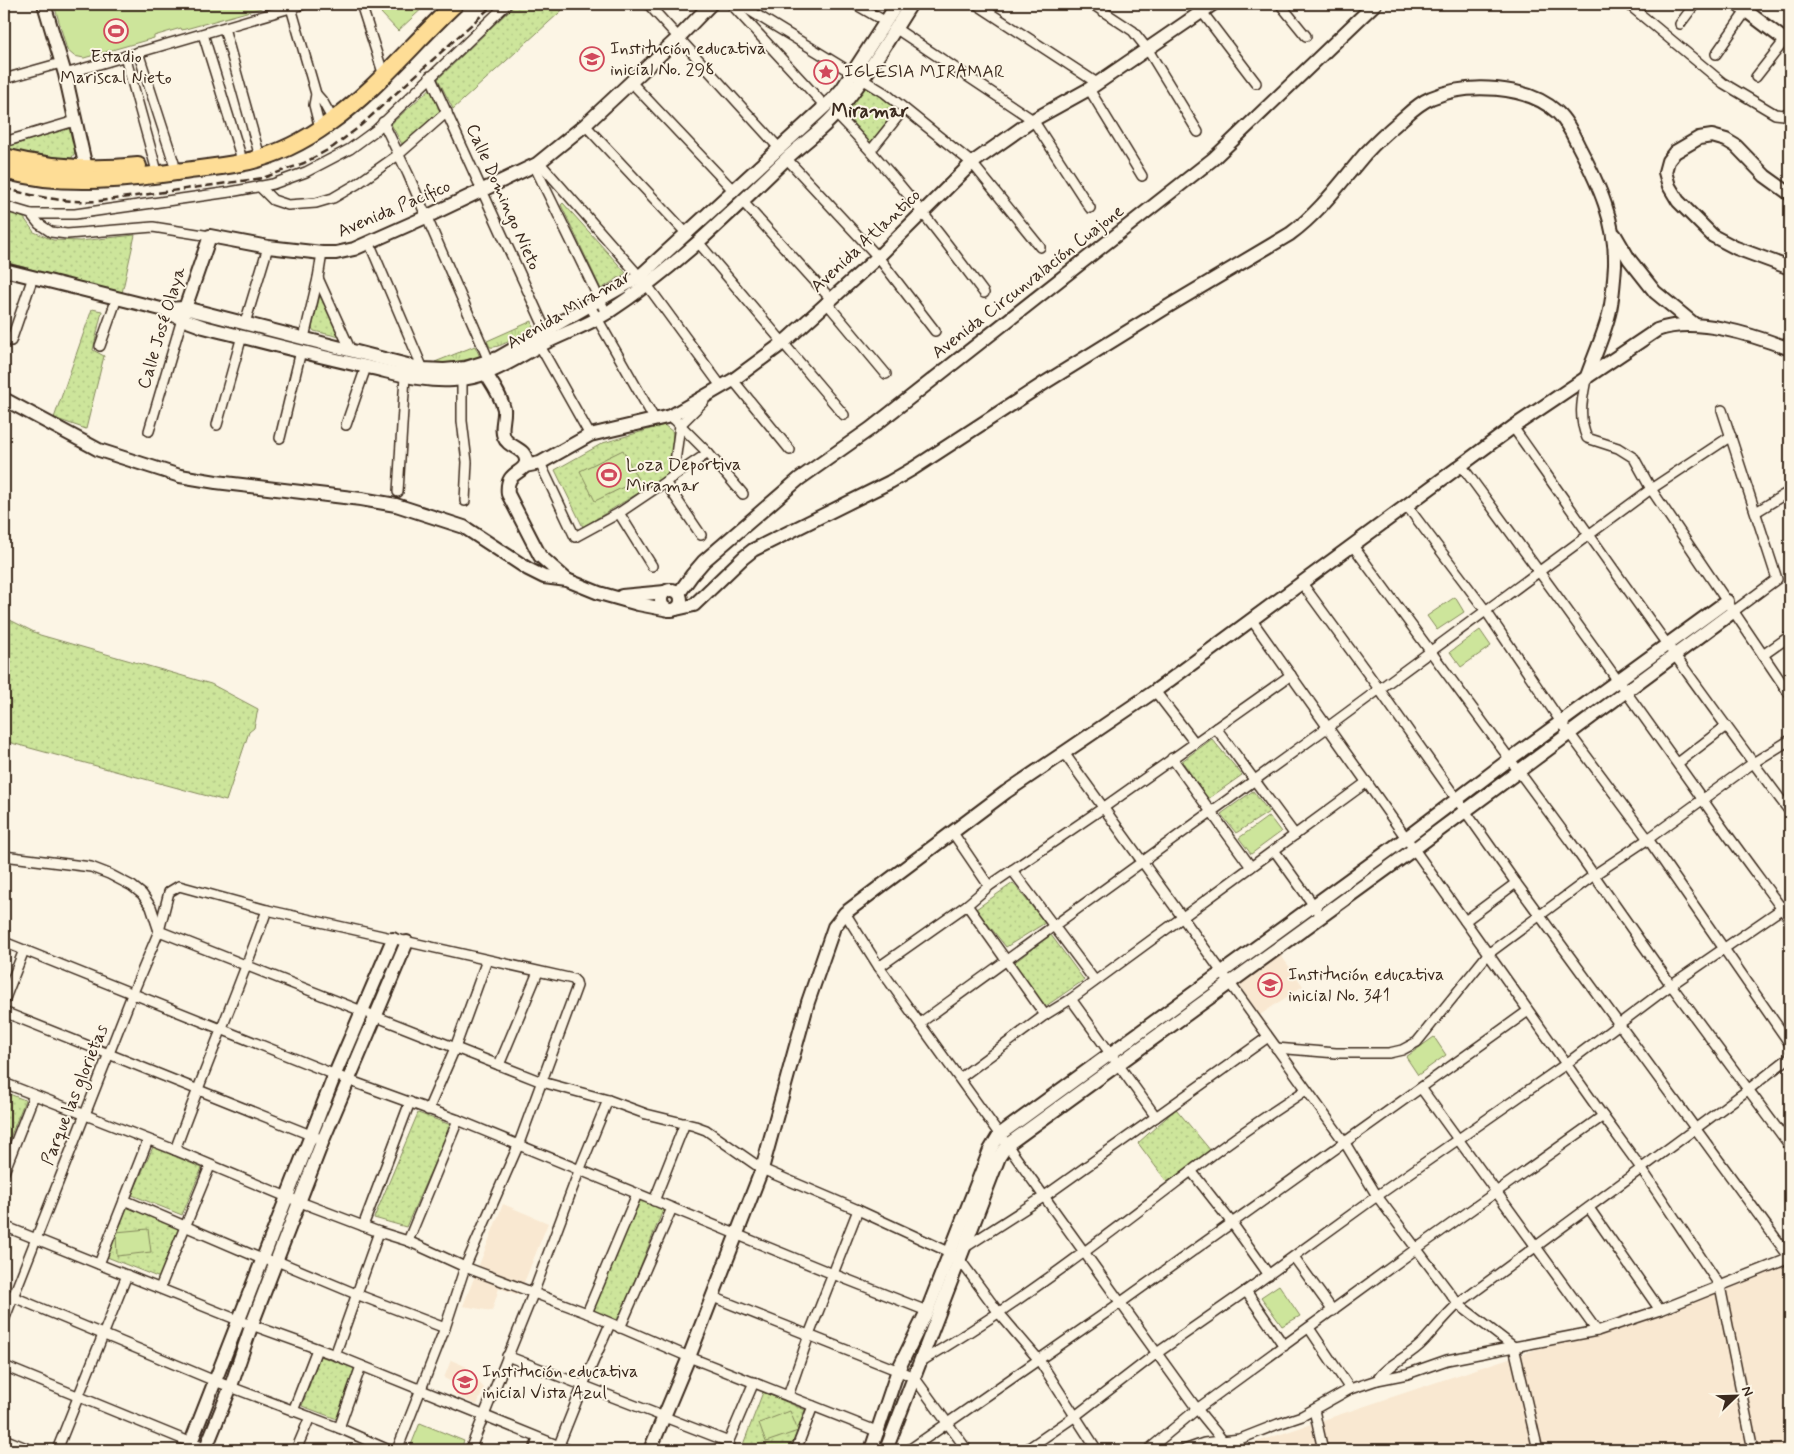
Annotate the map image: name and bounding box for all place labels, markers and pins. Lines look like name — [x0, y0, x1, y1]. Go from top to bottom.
sports icon: Estadio Mariscal Nieto — [103, 18, 129, 44]
place label: Institución educativa inicial No. 298 — [610, 37, 766, 82]
place label: Estadio Mariscal Nieto — [60, 45, 172, 90]
school or university icon: Institución educativa inicial No. 298 — [579, 46, 605, 72]
place icon: IGLESIA MIRAMAR — [813, 59, 839, 85]
place label: IGLESIA MIRAMAR — [844, 60, 1005, 84]
place label: Loza Deportiva Miramar — [626, 453, 741, 498]
sports icon: Loza Deportiva Miramar — [596, 462, 622, 488]
place label: Institución educativa inicial No. 341 — [1288, 963, 1444, 1008]
school or university icon: Institución educativa inicial No. 341 — [1257, 972, 1283, 998]
place label: Institución educativa inicial Vista Azul — [482, 1360, 638, 1405]
school or university icon: Institución educativa inicial Vista Azul — [452, 1369, 478, 1395]

